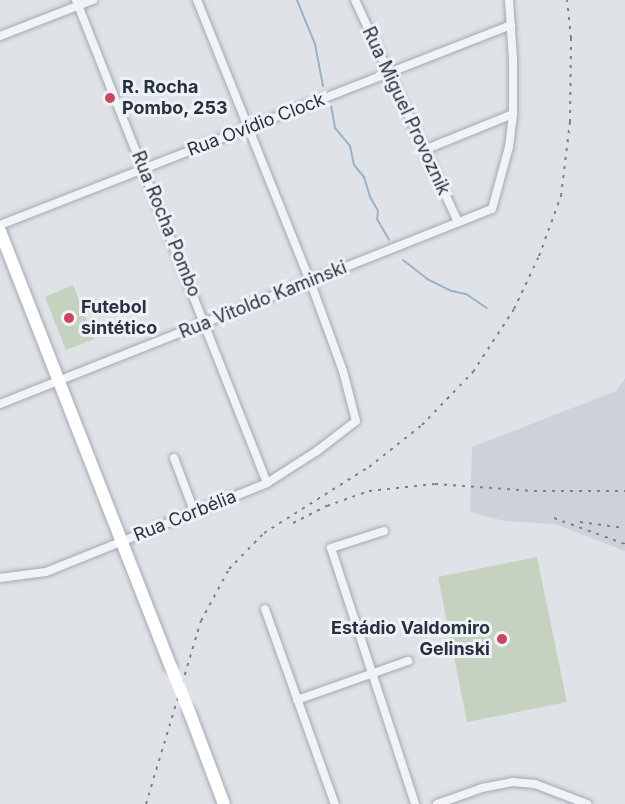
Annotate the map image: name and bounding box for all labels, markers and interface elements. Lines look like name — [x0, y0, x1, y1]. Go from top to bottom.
street label: Rua Miguel Provoznik — [358, 23, 454, 199]
place label: R. Rocha Pombo, 253 — [122, 77, 228, 119]
street label: Rua Ovídio Clock — [184, 89, 328, 161]
marker: R. Rocha Pombo, 253 — [103, 91, 117, 105]
street label: Rua Rocha Pombo — [127, 148, 205, 300]
street label: Rua Vitoldo Kaminski — [176, 257, 350, 343]
place label: Futebol sintético — [81, 297, 157, 340]
marker: Futebol sintético — [62, 311, 76, 325]
street label: Rua Corbélia — [131, 486, 239, 546]
place label: Estádio Valdomiro Gelinski — [331, 618, 490, 660]
marker: Estádio Valdomiro Gelinski — [495, 632, 509, 646]

